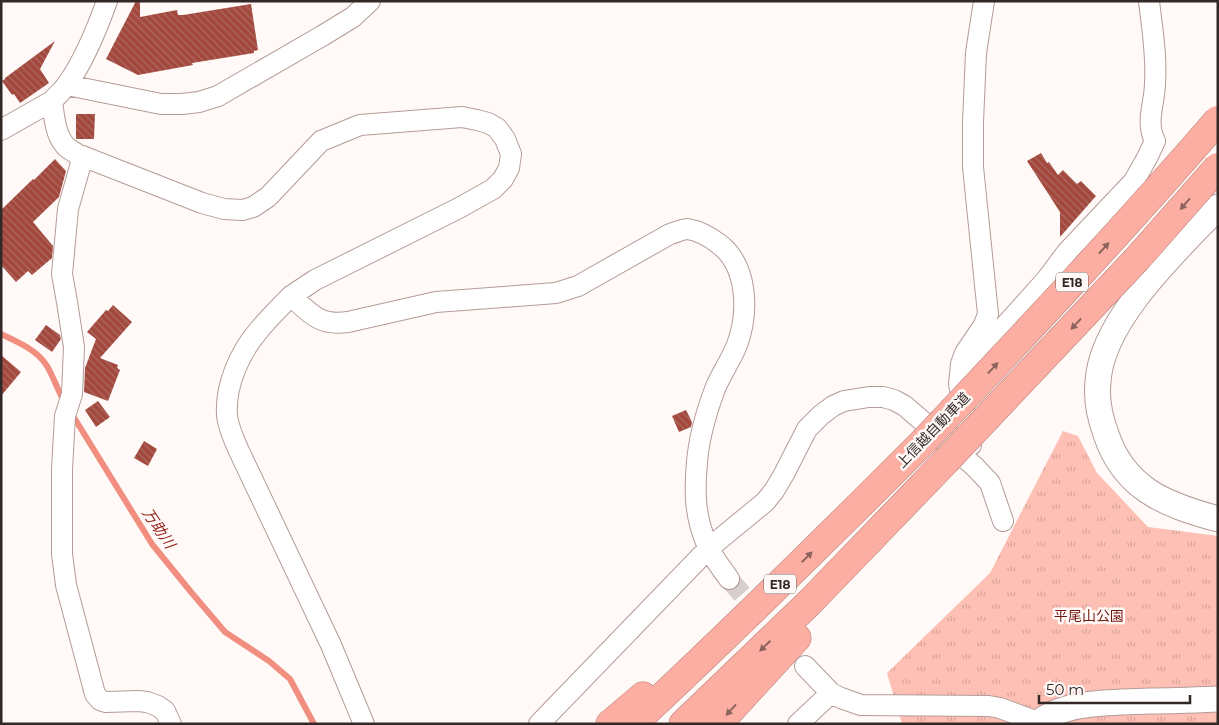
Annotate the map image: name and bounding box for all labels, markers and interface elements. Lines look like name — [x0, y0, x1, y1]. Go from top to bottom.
one-way arrow — [1180, 197, 1191, 210]
one-way arrow — [1098, 242, 1109, 255]
road number: E18 — [1056, 272, 1088, 292]
one-way arrow — [1070, 317, 1082, 329]
one-way arrow — [987, 362, 999, 374]
street label: 上信越自動車道 — [892, 389, 974, 471]
water label: 万助川 — [139, 504, 181, 554]
one-way arrow — [801, 551, 813, 563]
road number: E18 — [764, 574, 796, 594]
park label: 平尾山公園 — [1054, 607, 1124, 625]
one-way arrow — [759, 639, 771, 651]
scale bar — [1039, 672, 1190, 704]
text: 50 m — [1046, 680, 1084, 699]
one-way arrow — [725, 703, 737, 715]

